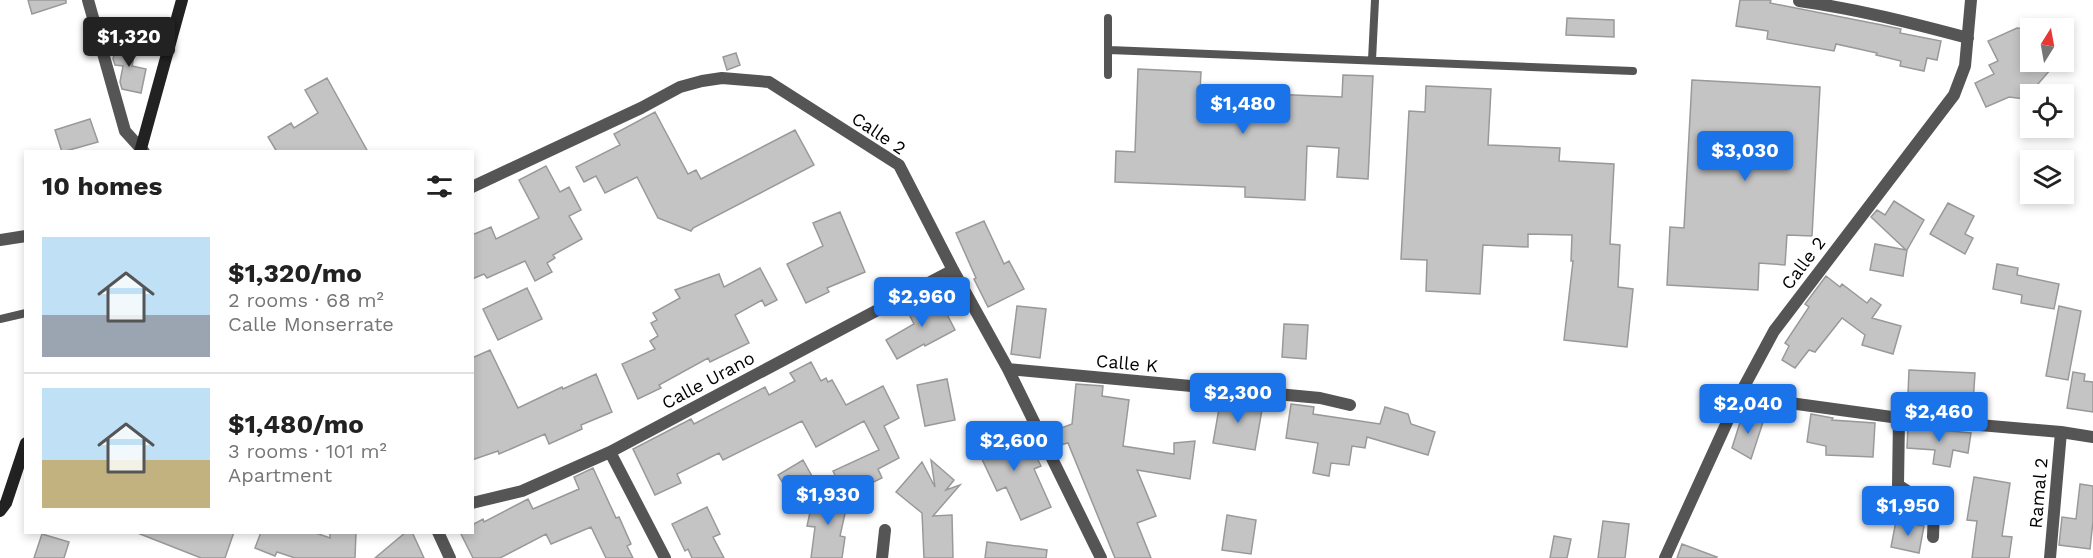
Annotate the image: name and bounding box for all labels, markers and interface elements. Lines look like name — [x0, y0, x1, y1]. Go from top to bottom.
pin: $1,320 — [80, 17, 178, 68]
north arrow — [2020, 18, 2074, 72]
map controls — [2020, 18, 2074, 204]
text: $1,320 — [97, 24, 161, 48]
pin: $1,480 — [1194, 84, 1292, 135]
button: locate — [2020, 84, 2074, 138]
text: $1,480 — [1210, 91, 1276, 115]
street label: Calle 2 — [848, 107, 910, 159]
pin: $3,030 — [1696, 131, 1794, 182]
text: $3,030 — [1711, 138, 1779, 162]
button: layers — [2020, 150, 2074, 204]
icon: filters — [423, 170, 456, 203]
text: 10 homes — [42, 171, 162, 201]
street label: Calle 2 — [1776, 232, 1830, 294]
text: $1,320/mo — [228, 258, 362, 288]
icon: home — [90, 261, 162, 333]
pin: $2,960 — [873, 277, 971, 328]
text: $2,960 — [888, 284, 956, 308]
text: 2 rooms · 68 m² — [228, 288, 384, 312]
text: Calle Monserrate — [228, 312, 394, 336]
street label: Calle Urano — [658, 347, 758, 413]
street label: Calle K — [1095, 350, 1159, 376]
pin: $2,300 — [1189, 373, 1287, 424]
text: $2,300 — [1204, 380, 1272, 404]
pin: $2,040 — [1699, 384, 1797, 435]
text: $2,040 — [1713, 391, 1783, 415]
pin: $2,460 — [1890, 392, 1988, 443]
text: $2,460 — [1905, 399, 1973, 423]
text: $1,480/mo — [228, 409, 364, 439]
icon: home — [90, 412, 162, 484]
pin: $2,600 — [965, 421, 1063, 472]
text: $2,600 — [980, 428, 1048, 452]
text: 3 rooms · 101 m² — [228, 439, 387, 463]
street label: Ramal 2 — [2024, 457, 2052, 529]
text: Apartment — [228, 463, 332, 487]
pin: $1,930 — [779, 475, 877, 526]
text: $1,930 — [796, 482, 860, 506]
pin: $1,950 — [1859, 486, 1957, 537]
text: $1,950 — [1876, 493, 1940, 517]

